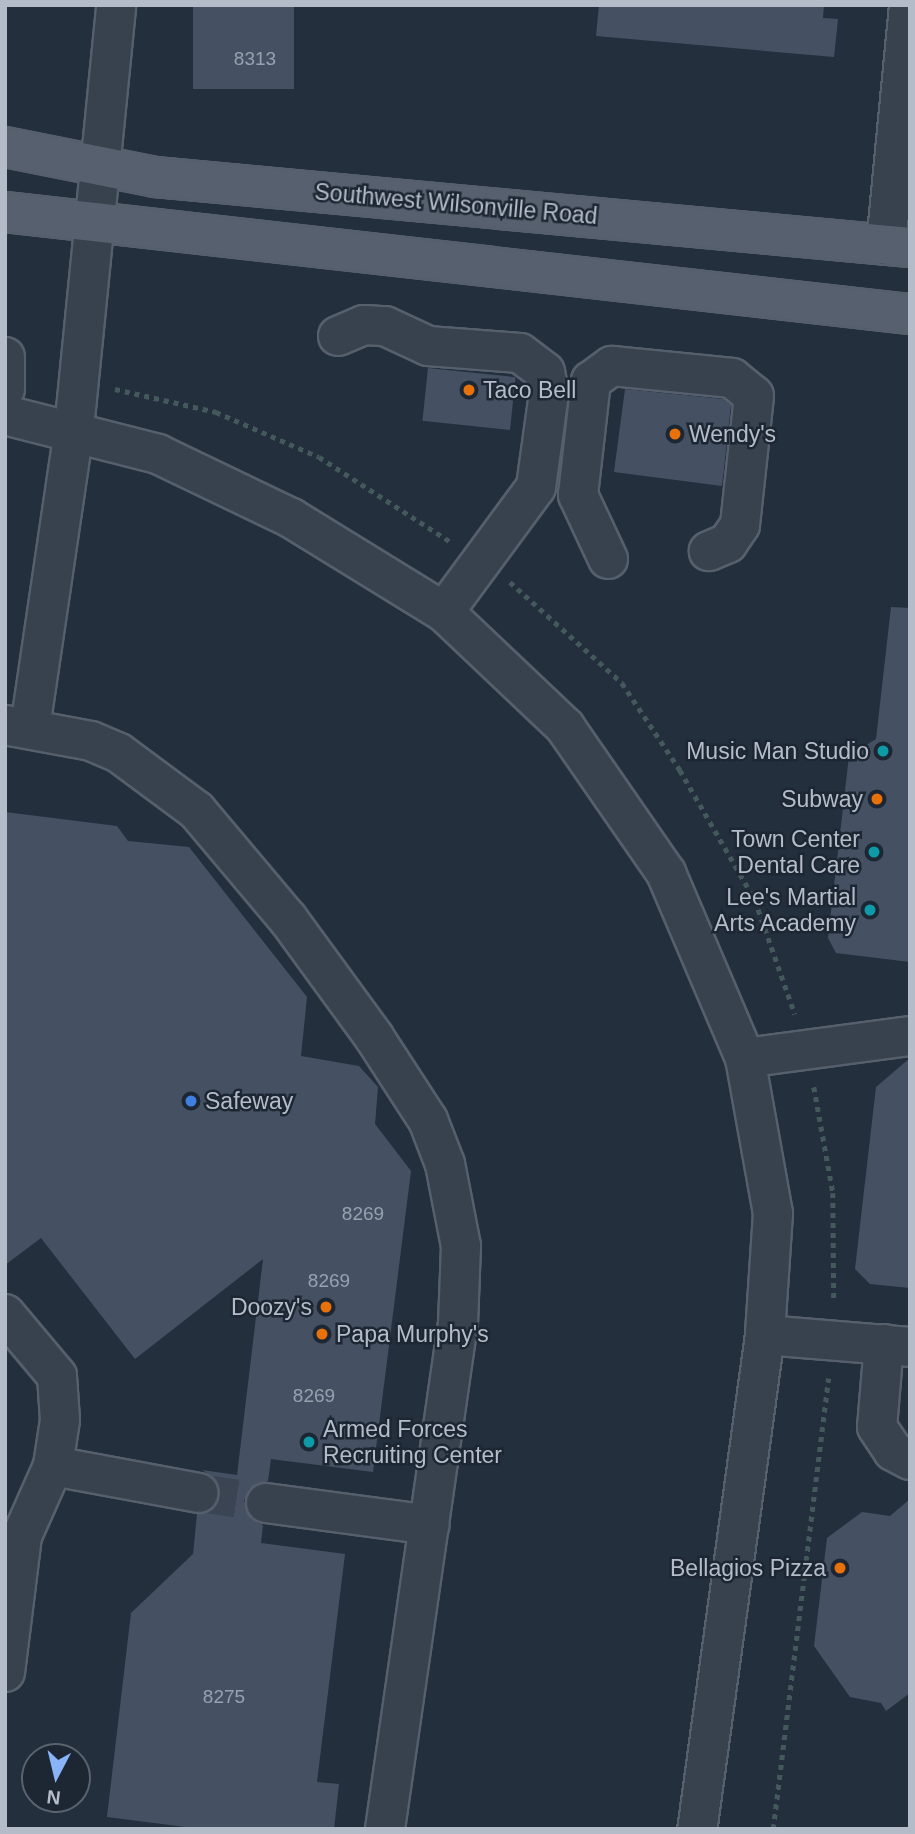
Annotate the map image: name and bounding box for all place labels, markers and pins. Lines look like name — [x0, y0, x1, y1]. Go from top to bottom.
place label: Taco Bell — [483, 376, 576, 404]
marker: Taco Bell — [461, 382, 477, 398]
place label: Wendy's — [689, 420, 776, 448]
marker: Wendy's — [667, 426, 683, 442]
place label: Music Man Studio — [686, 737, 869, 765]
marker: Music Man Studio — [875, 743, 891, 759]
place label: Subway — [781, 785, 863, 813]
marker: Subway — [869, 791, 885, 807]
place label: Town Center Dental Care — [731, 825, 860, 879]
marker: Town Center Dental Care — [866, 844, 882, 860]
place label: Lee's Martial Arts Academy — [713, 883, 856, 937]
marker: Lee's Martial Arts Academy — [862, 902, 878, 918]
place label: Safeway — [205, 1087, 293, 1115]
marker: Safeway — [183, 1093, 199, 1109]
place label: Doozy's — [231, 1293, 312, 1321]
marker: Doozy's — [318, 1299, 334, 1315]
place label: Papa Murphy's — [336, 1320, 489, 1348]
marker: Papa Murphy's — [314, 1326, 330, 1342]
place label: Armed Forces Recruiting Center — [323, 1415, 502, 1469]
marker: Armed Forces Recruiting Center — [301, 1434, 317, 1450]
place label: Bellagios Pizza — [670, 1554, 826, 1582]
marker: Bellagios Pizza — [832, 1560, 848, 1576]

